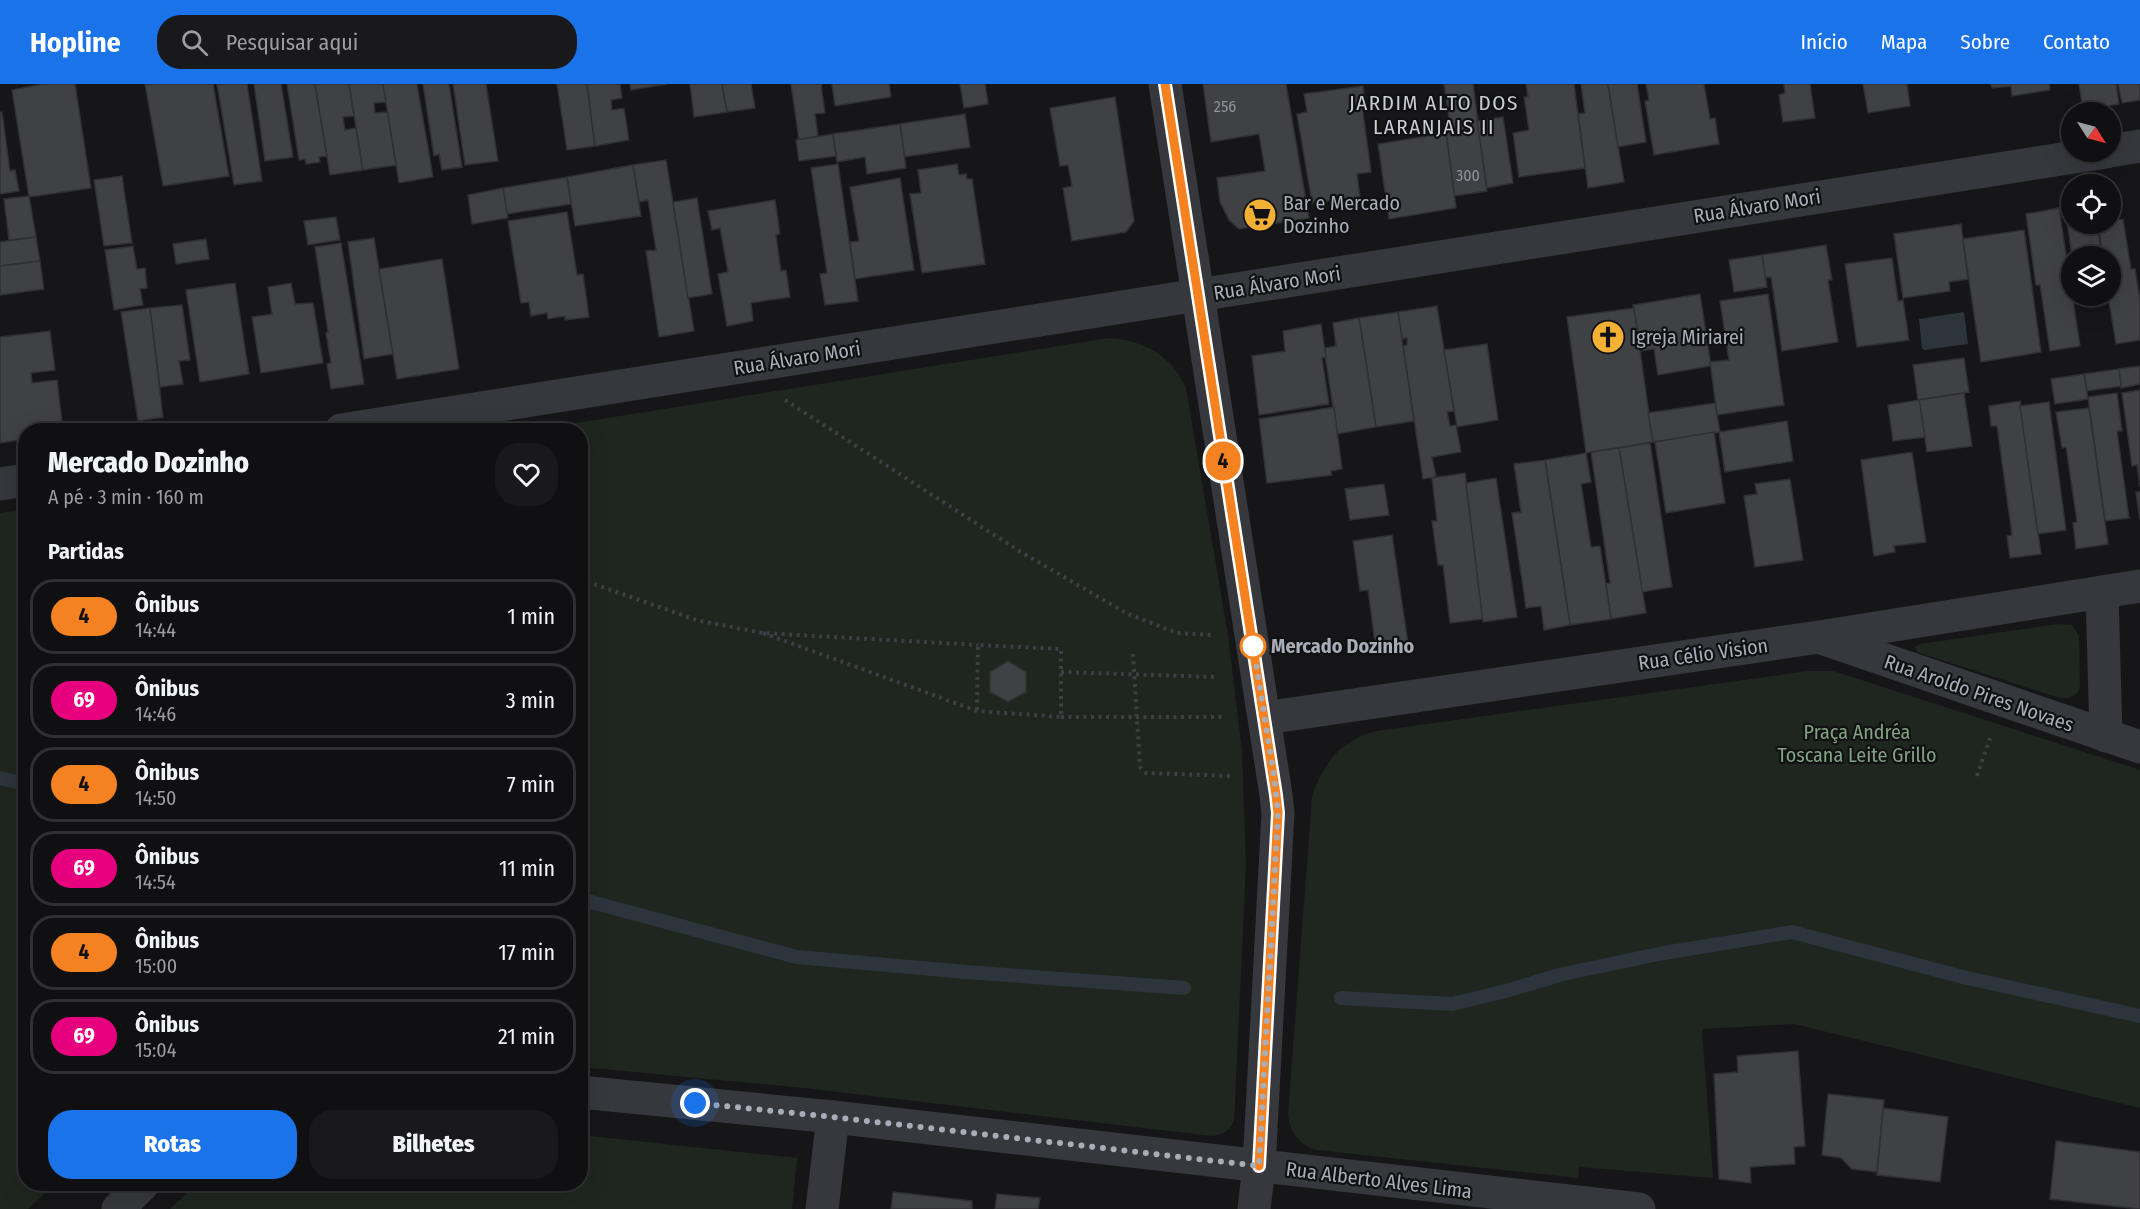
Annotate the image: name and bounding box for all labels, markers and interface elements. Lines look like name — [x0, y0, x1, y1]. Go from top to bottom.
search box — [157, 15, 577, 69]
text: Hopline — [30, 26, 121, 59]
icon: search — [178, 26, 211, 59]
text: Pesquisar aqui — [226, 29, 358, 56]
text: Início — [1801, 29, 1848, 55]
text: Mapa — [1881, 29, 1927, 55]
text: Sobre — [1960, 29, 2010, 55]
text: Contato — [2043, 29, 2110, 55]
district label: JARDIM ALTO DOS LARANJAIS II — [1349, 90, 1519, 140]
house number: 256 — [1214, 97, 1236, 116]
north arrow — [2061, 102, 2121, 162]
map controls — [2061, 102, 2121, 306]
house number: 300 — [1456, 166, 1480, 185]
button: locate — [2061, 174, 2121, 234]
street label: Rua Álvaro Mori — [1692, 184, 1822, 228]
place label: Bar e Mercado Dozinho — [1283, 191, 1400, 238]
supermarket icon: Bar e Mercado Dozinho — [1242, 197, 1278, 233]
button: layers — [2061, 246, 2121, 306]
street label: Rua Álvaro Mori — [1212, 261, 1342, 305]
church icon: Igreja Miriarei — [1590, 319, 1626, 355]
place label: Igreja Miriarei — [1631, 325, 1744, 349]
street label: Rua Álvaro Mori — [732, 336, 862, 380]
line badge: 4 — [1204, 442, 1242, 481]
button: heart — [495, 443, 558, 506]
text: Mercado Dozinho — [48, 446, 249, 479]
text: 4 — [1218, 448, 1228, 474]
text: A pé · 3 min · 160 m — [48, 485, 204, 509]
text: Partidas — [48, 538, 124, 565]
text: Ônibus — [135, 591, 199, 618]
text: 4 — [79, 603, 89, 629]
text: 1 min — [507, 603, 555, 630]
text: 14:44 — [135, 618, 176, 642]
marker: Mercado Dozinho — [1240, 633, 1266, 659]
street label: Rua Célio Vision — [1637, 633, 1769, 675]
place label: Mercado Dozinho — [1271, 634, 1414, 658]
street label: Rua Aroldo Pires Novaes — [1881, 649, 2077, 737]
text: Ônibus — [135, 675, 199, 702]
text: 69 — [73, 687, 95, 713]
text: 3 min — [506, 687, 555, 714]
text: 14:46 — [135, 702, 176, 726]
park label: Praça Andréa Toscana Leite Grillo — [1777, 720, 1937, 767]
text: Ônibus — [135, 759, 199, 786]
text: 4 — [79, 771, 89, 797]
text: 7 min — [507, 771, 555, 798]
text: 14:50 — [135, 786, 176, 810]
text: Ônibus — [135, 843, 199, 870]
text: 69 — [73, 855, 95, 881]
text: 11 min — [499, 855, 555, 882]
text: 14:54 — [135, 870, 176, 894]
text: Ônibus — [135, 927, 199, 954]
text: 4 — [79, 939, 89, 965]
text: 17 min — [498, 939, 555, 966]
text: 15:00 — [135, 954, 177, 978]
text: Ônibus — [135, 1011, 199, 1038]
text: 69 — [73, 1023, 95, 1049]
text: 21 min — [498, 1023, 555, 1050]
text: 15:04 — [135, 1038, 176, 1062]
your location — [680, 1088, 710, 1118]
button: Rotas — [48, 1110, 297, 1179]
button: Bilhetes — [309, 1110, 558, 1179]
street label: Rua Alberto Alves Lima — [1285, 1157, 1473, 1203]

